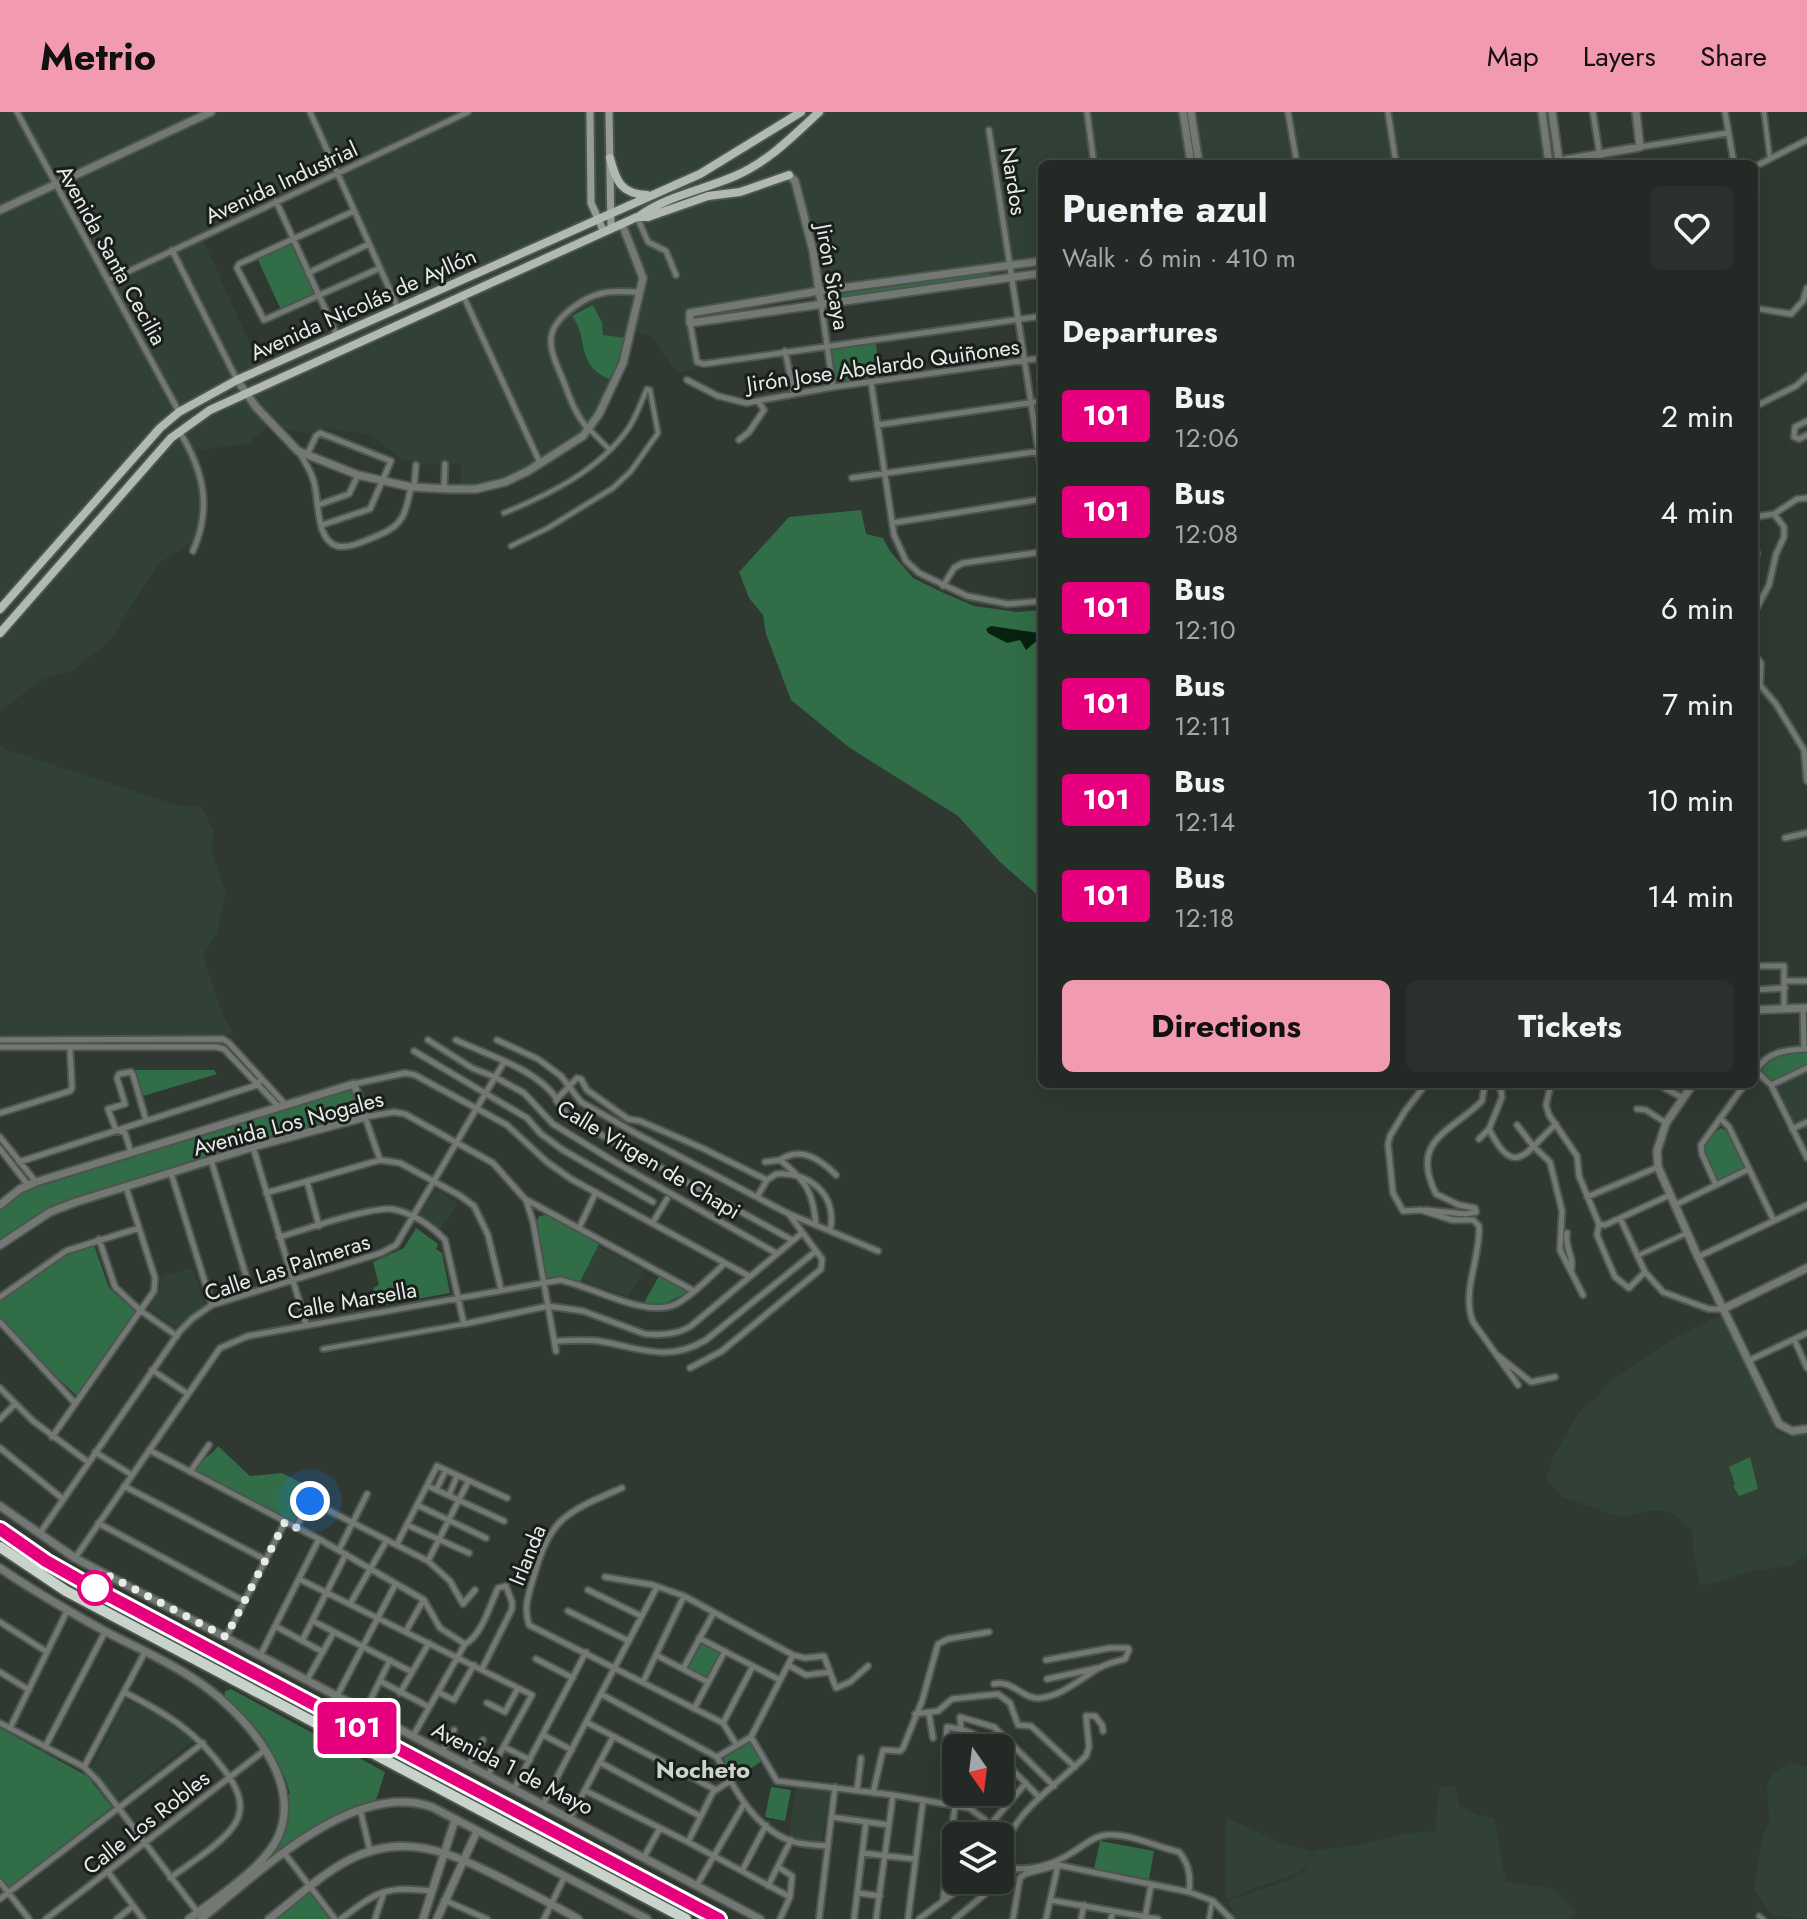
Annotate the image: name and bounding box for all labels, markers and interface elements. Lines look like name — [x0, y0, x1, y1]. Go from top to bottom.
text: Metrio — [40, 29, 156, 84]
text: Map — [1487, 36, 1539, 77]
text: Layers — [1583, 36, 1656, 77]
text: Share — [1700, 36, 1767, 77]
street label: Avenida Industrial — [199, 133, 363, 231]
street label: Nardos — [993, 145, 1035, 218]
street label: Avenida Santa Cecilia — [49, 159, 175, 351]
text: Puente azul — [1062, 181, 1268, 236]
button: heart — [1650, 186, 1734, 270]
street label: Jirón Sicaya — [807, 218, 858, 333]
text: Walk · 6 min · 410 m — [1062, 239, 1296, 277]
street label: Avenida Nicolás de Ayllón — [245, 240, 481, 368]
text: Departures — [1062, 310, 1218, 353]
street label: Jirón Jose Abelardo Quiñones — [742, 330, 1022, 400]
text: Bus — [1174, 376, 1225, 419]
text: 101 — [1082, 395, 1130, 436]
text: 2 min — [1661, 395, 1734, 438]
text: 12:06 — [1174, 419, 1239, 457]
text: Bus — [1174, 472, 1225, 515]
text: 101 — [1082, 491, 1130, 532]
text: 4 min — [1661, 491, 1734, 534]
text: 12:08 — [1174, 515, 1238, 553]
text: Bus — [1174, 568, 1225, 611]
text: 101 — [1082, 587, 1130, 628]
text: 6 min — [1661, 587, 1734, 630]
text: 12:10 — [1174, 611, 1236, 649]
text: Bus — [1174, 664, 1225, 707]
text: 101 — [1082, 683, 1130, 724]
text: 7 min — [1662, 683, 1734, 726]
text: 12:11 — [1174, 707, 1232, 745]
text: Bus — [1174, 760, 1225, 803]
text: 101 — [1082, 779, 1130, 820]
text: 10 min — [1647, 779, 1734, 822]
text: 12:14 — [1174, 803, 1235, 841]
text: Bus — [1174, 856, 1225, 899]
text: 101 — [1082, 875, 1130, 916]
text: 14 min — [1647, 875, 1734, 918]
text: 12:18 — [1174, 899, 1234, 937]
button: Directions — [1062, 980, 1390, 1072]
button: Tickets — [1406, 980, 1734, 1072]
street label: Avenida Los Nogales — [189, 1082, 387, 1164]
street label: Calle Virgen de Chapi — [551, 1091, 747, 1227]
street label: Calle Las Palmeras — [200, 1225, 374, 1309]
street label: Calle Marsella — [285, 1273, 419, 1327]
your location — [290, 1481, 330, 1521]
street label: Irlanda — [500, 1520, 554, 1590]
unlabelled marker — [78, 1571, 112, 1605]
line badge: 101 — [311, 1702, 403, 1754]
text: 101 — [333, 1707, 381, 1748]
street label: Avenida 1 de Mayo — [427, 1713, 599, 1823]
north arrow — [942, 1734, 1014, 1806]
map controls — [942, 1734, 1014, 1894]
district label: Nocheto — [656, 1752, 750, 1787]
street label: Calle Los Robles — [76, 1762, 216, 1882]
button: layers — [942, 1822, 1014, 1894]

